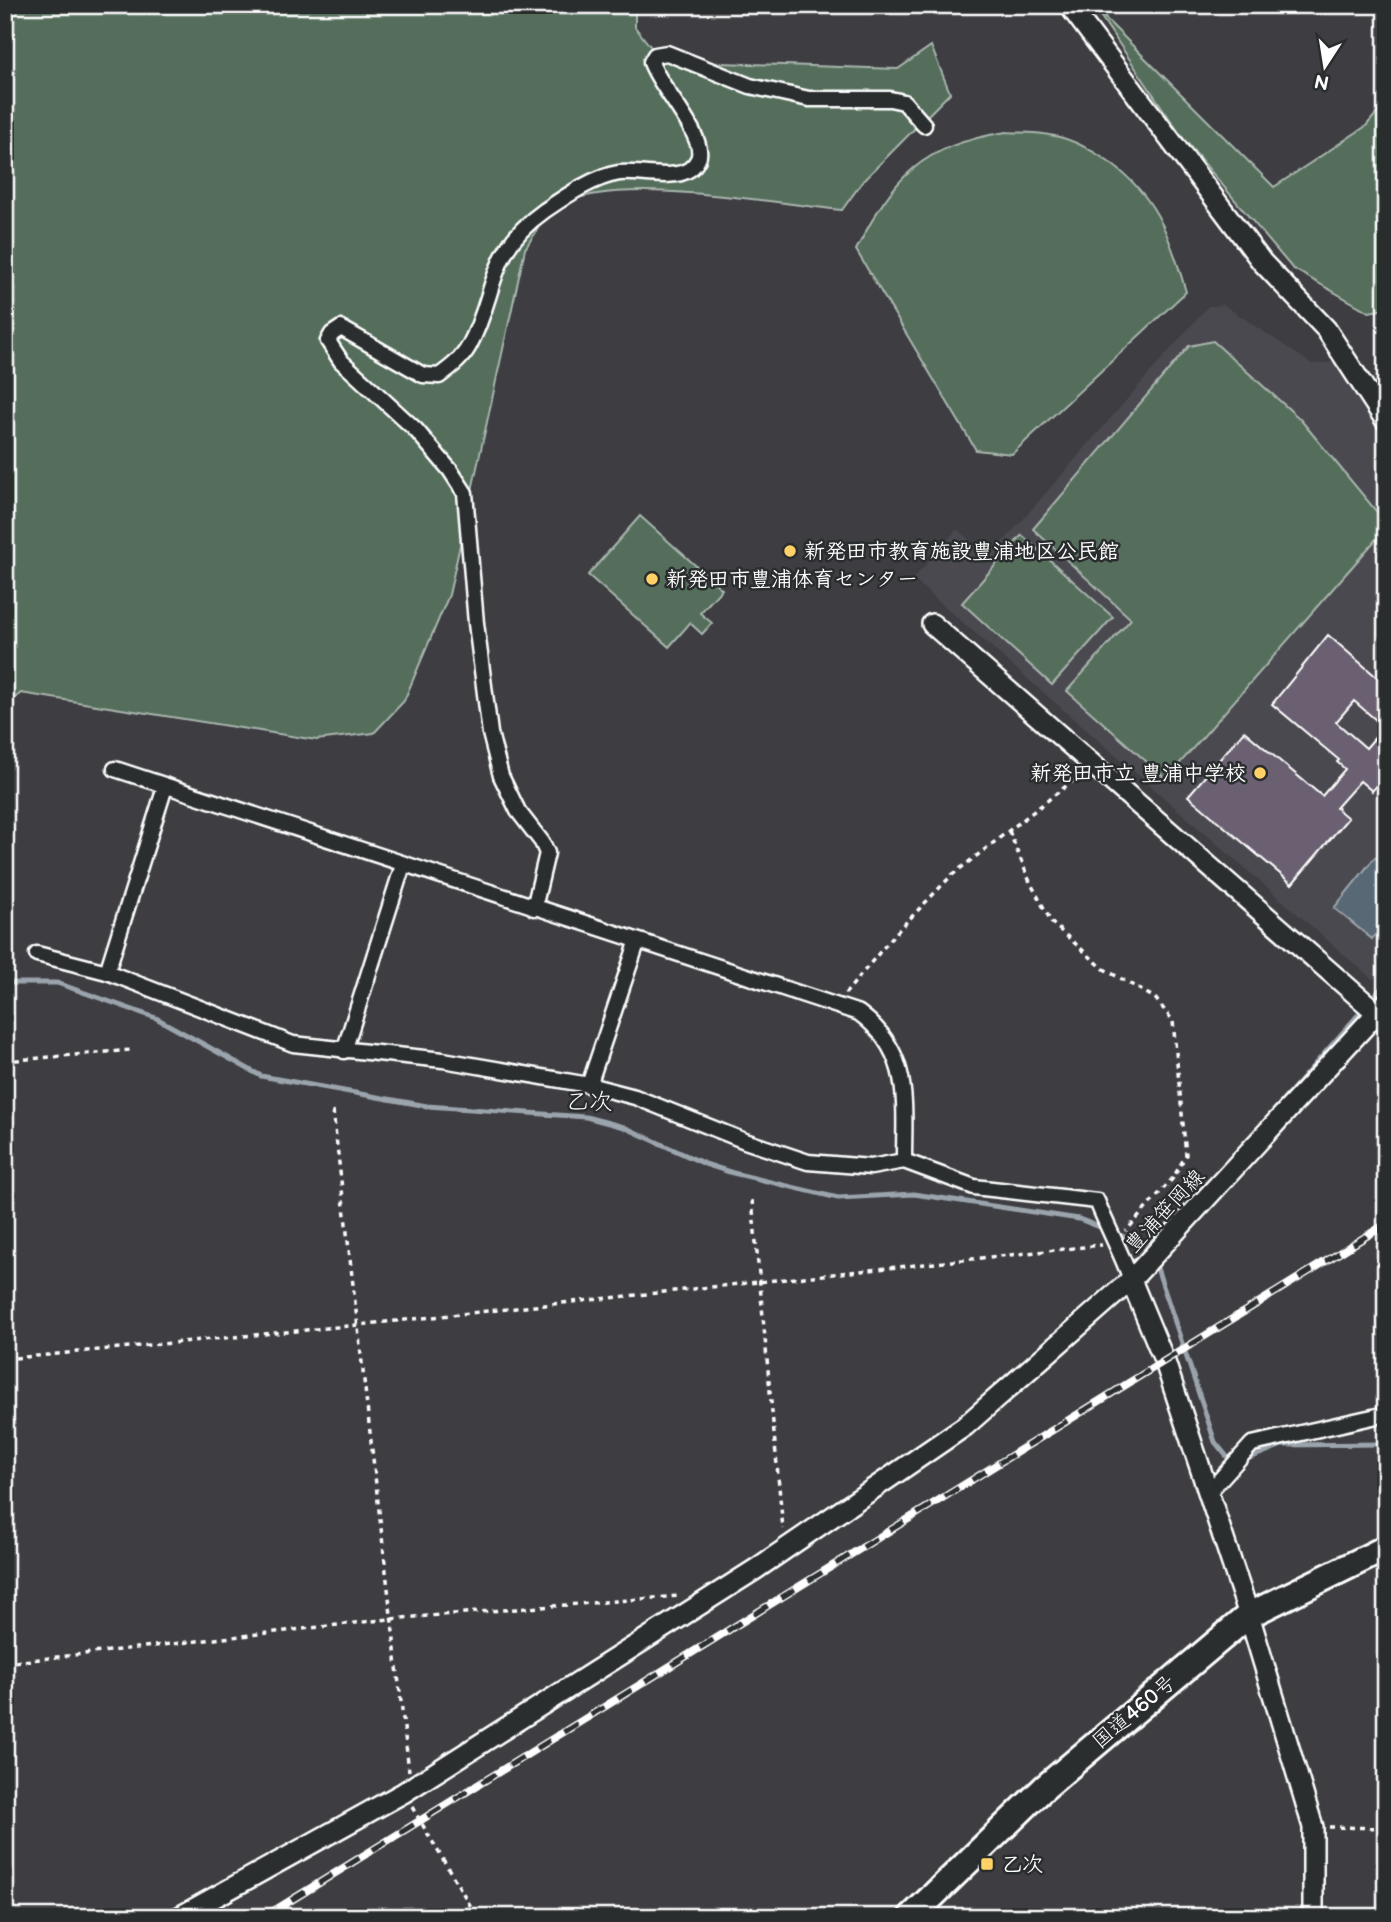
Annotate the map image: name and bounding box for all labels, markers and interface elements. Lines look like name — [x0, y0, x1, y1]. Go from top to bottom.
north arrow — [1290, 32, 1360, 102]
text: N — [1312, 68, 1331, 94]
place label: 新発田市教育施設豊浦地区公民館 — [804, 539, 1119, 564]
marker: 新発田市教育施設豊浦地区公民館 — [782, 543, 798, 559]
place label: 新発田市豊浦体育センター — [666, 567, 918, 592]
marker: 新発田市豊浦体育センター — [644, 571, 660, 587]
place label: 新発田市立 豊浦中学校 — [1030, 761, 1246, 786]
marker: 新発田市立 豊浦中学校 — [1252, 765, 1268, 781]
district label: 乙次 — [566, 1088, 612, 1116]
street label: 豊浦笹岡線 — [1120, 1164, 1210, 1258]
street label: 国道460号 — [1087, 1670, 1181, 1754]
place label: 乙次 — [1001, 1852, 1043, 1877]
marker: 乙次 — [979, 1856, 995, 1872]

